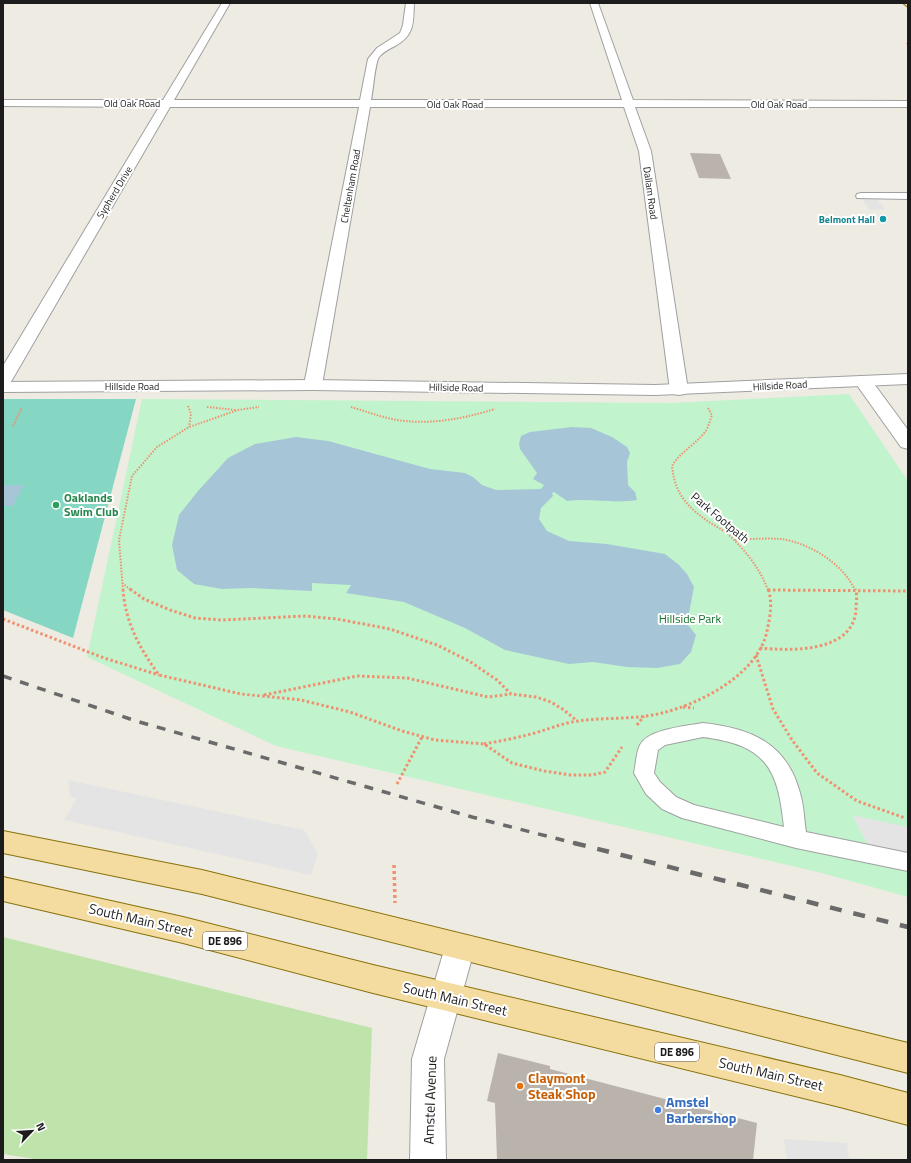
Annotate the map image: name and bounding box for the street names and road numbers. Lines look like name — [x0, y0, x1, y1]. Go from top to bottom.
street label: Old Oak Road — [104, 96, 160, 111]
street label: Old Oak Road — [427, 97, 483, 112]
street label: Old Oak Road — [751, 97, 807, 112]
street label: Cheltenham Road — [337, 148, 364, 224]
street label: Sypherd Drive — [93, 163, 136, 221]
street label: Dallam Road — [639, 166, 662, 221]
street label: Hillside Road — [752, 377, 808, 394]
street label: Hillside Road — [105, 379, 159, 394]
street label: Hillside Road — [429, 380, 483, 395]
street label: Park Footpath — [687, 487, 754, 548]
street label: South Main Street — [87, 897, 195, 942]
road number: DE 896 — [203, 932, 247, 950]
street label: South Main Street — [401, 976, 509, 1021]
road number: DE 896 — [655, 1043, 699, 1061]
street label: South Main Street — [717, 1051, 825, 1096]
street label: Amstel Avenue — [417, 1055, 442, 1145]

